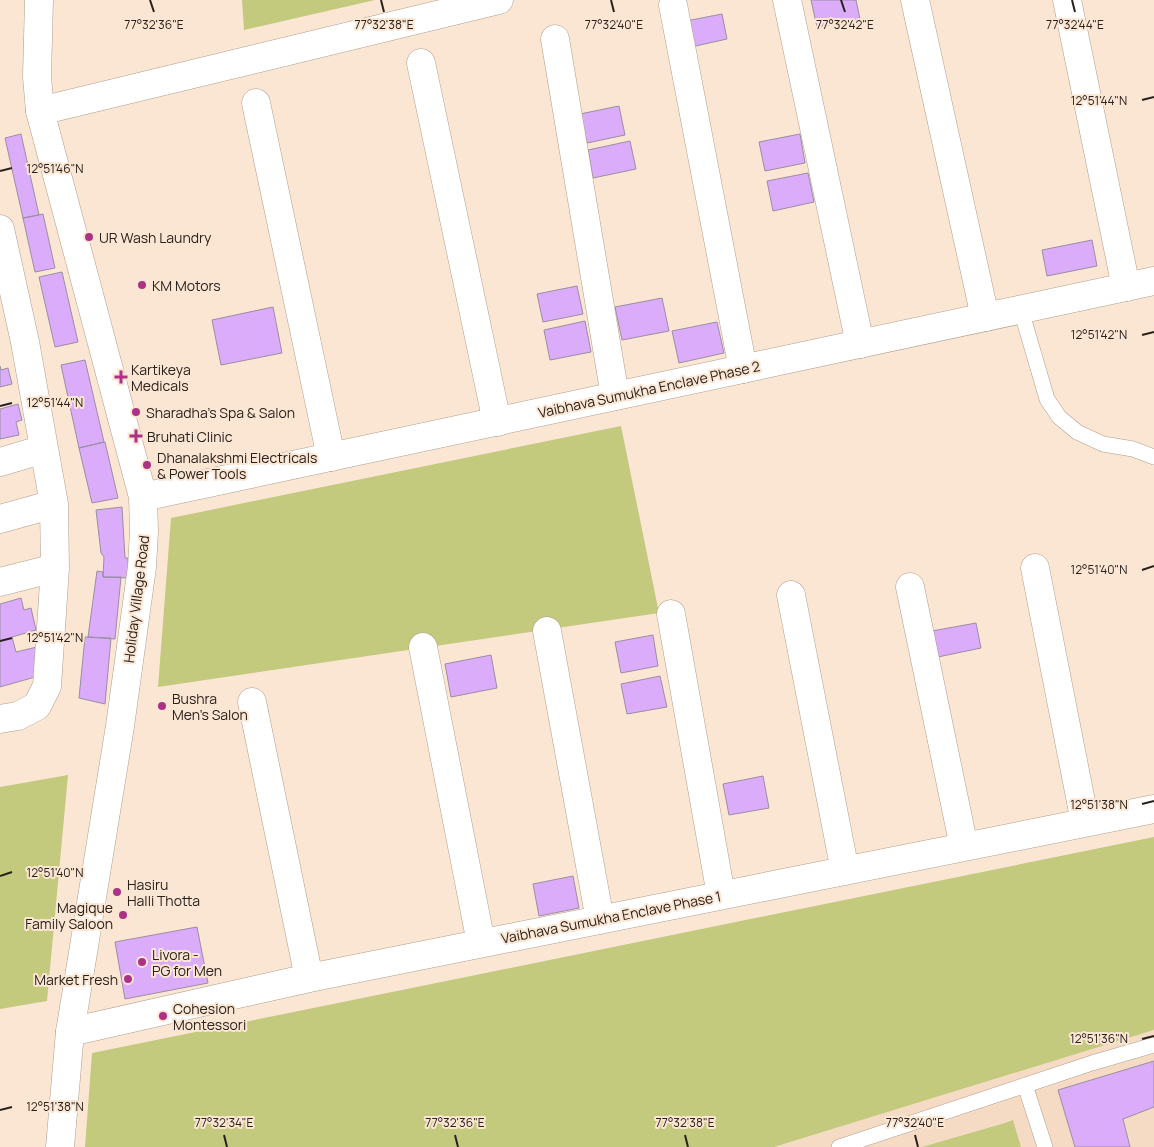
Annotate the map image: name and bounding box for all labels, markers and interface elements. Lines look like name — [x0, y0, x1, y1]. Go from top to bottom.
text: 77°32'36"E — [124, 16, 184, 33]
text: 77°32'38"E — [355, 16, 414, 33]
text: 77°32'40"E — [585, 16, 643, 33]
text: 77°32'42"E — [816, 16, 874, 33]
text: 77°32'44"E — [1046, 16, 1104, 33]
text: 12°51'44"N — [1071, 92, 1127, 109]
text: 12°51'46"N — [26, 160, 84, 177]
place label: UR Wash Laundry — [99, 228, 212, 247]
marker: UR Wash Laundry — [83, 231, 95, 243]
place label: KM Motors — [152, 276, 221, 295]
marker: KM Motors — [136, 279, 148, 291]
text: 12°51'42"N — [1071, 326, 1127, 343]
street label: Vaibhava Sumukha Enclave Phase 2 — [536, 356, 762, 422]
place label: Kartikeya Medicals — [131, 360, 191, 395]
marker: Kartikeya Medicals — [115, 371, 127, 383]
text: 12°51'44"N — [27, 394, 83, 411]
place label: Sharadha's Spa & Salon — [146, 403, 295, 422]
marker: Sharadha's Spa & Salon — [130, 406, 142, 418]
place label: Bruhati Clinic — [147, 427, 233, 446]
marker: Bruhati Clinic — [129, 429, 143, 443]
place label: Dhanalakshmi Electricals & Power Tools — [157, 448, 317, 483]
marker: Dhanalakshmi Electricals & Power Tools — [141, 459, 153, 471]
street label: Holiday Village Road — [119, 534, 153, 664]
text: 12°51'40"N — [1071, 561, 1127, 578]
text: 12°51'42"N — [27, 629, 83, 646]
place label: Bushra Men's Salon — [172, 689, 248, 724]
marker: Bushra Men's Salon — [156, 700, 168, 712]
text: 12°51'38"N — [1070, 796, 1128, 813]
text: 12°51'40"N — [27, 864, 83, 881]
place label: Hasiru Halli Thotta — [127, 875, 200, 910]
marker: Hasiru Halli Thotta — [111, 886, 123, 898]
street label: Vaibhava Sumukha Enclave Phase 1 — [499, 886, 723, 948]
place label: Magique Family Saloon — [25, 898, 113, 933]
marker: Magique Family Saloon — [117, 909, 129, 921]
place label: Livora - PG for Men — [152, 945, 222, 980]
marker: Livora - PG for Men — [136, 956, 148, 968]
place label: Market Fresh — [34, 970, 118, 989]
marker: Market Fresh — [122, 973, 134, 985]
place label: Cohesion Montessori — [173, 999, 246, 1034]
marker: Cohesion Montessori — [157, 1010, 169, 1022]
text: 12°51'36"N — [1070, 1030, 1128, 1047]
text: 12°51'38"N — [26, 1098, 84, 1115]
text: 77°32'34"E — [195, 1114, 254, 1131]
text: 77°32'36"E — [425, 1114, 485, 1131]
text: 77°32'38"E — [656, 1114, 715, 1131]
text: 77°32'40"E — [886, 1114, 944, 1131]

